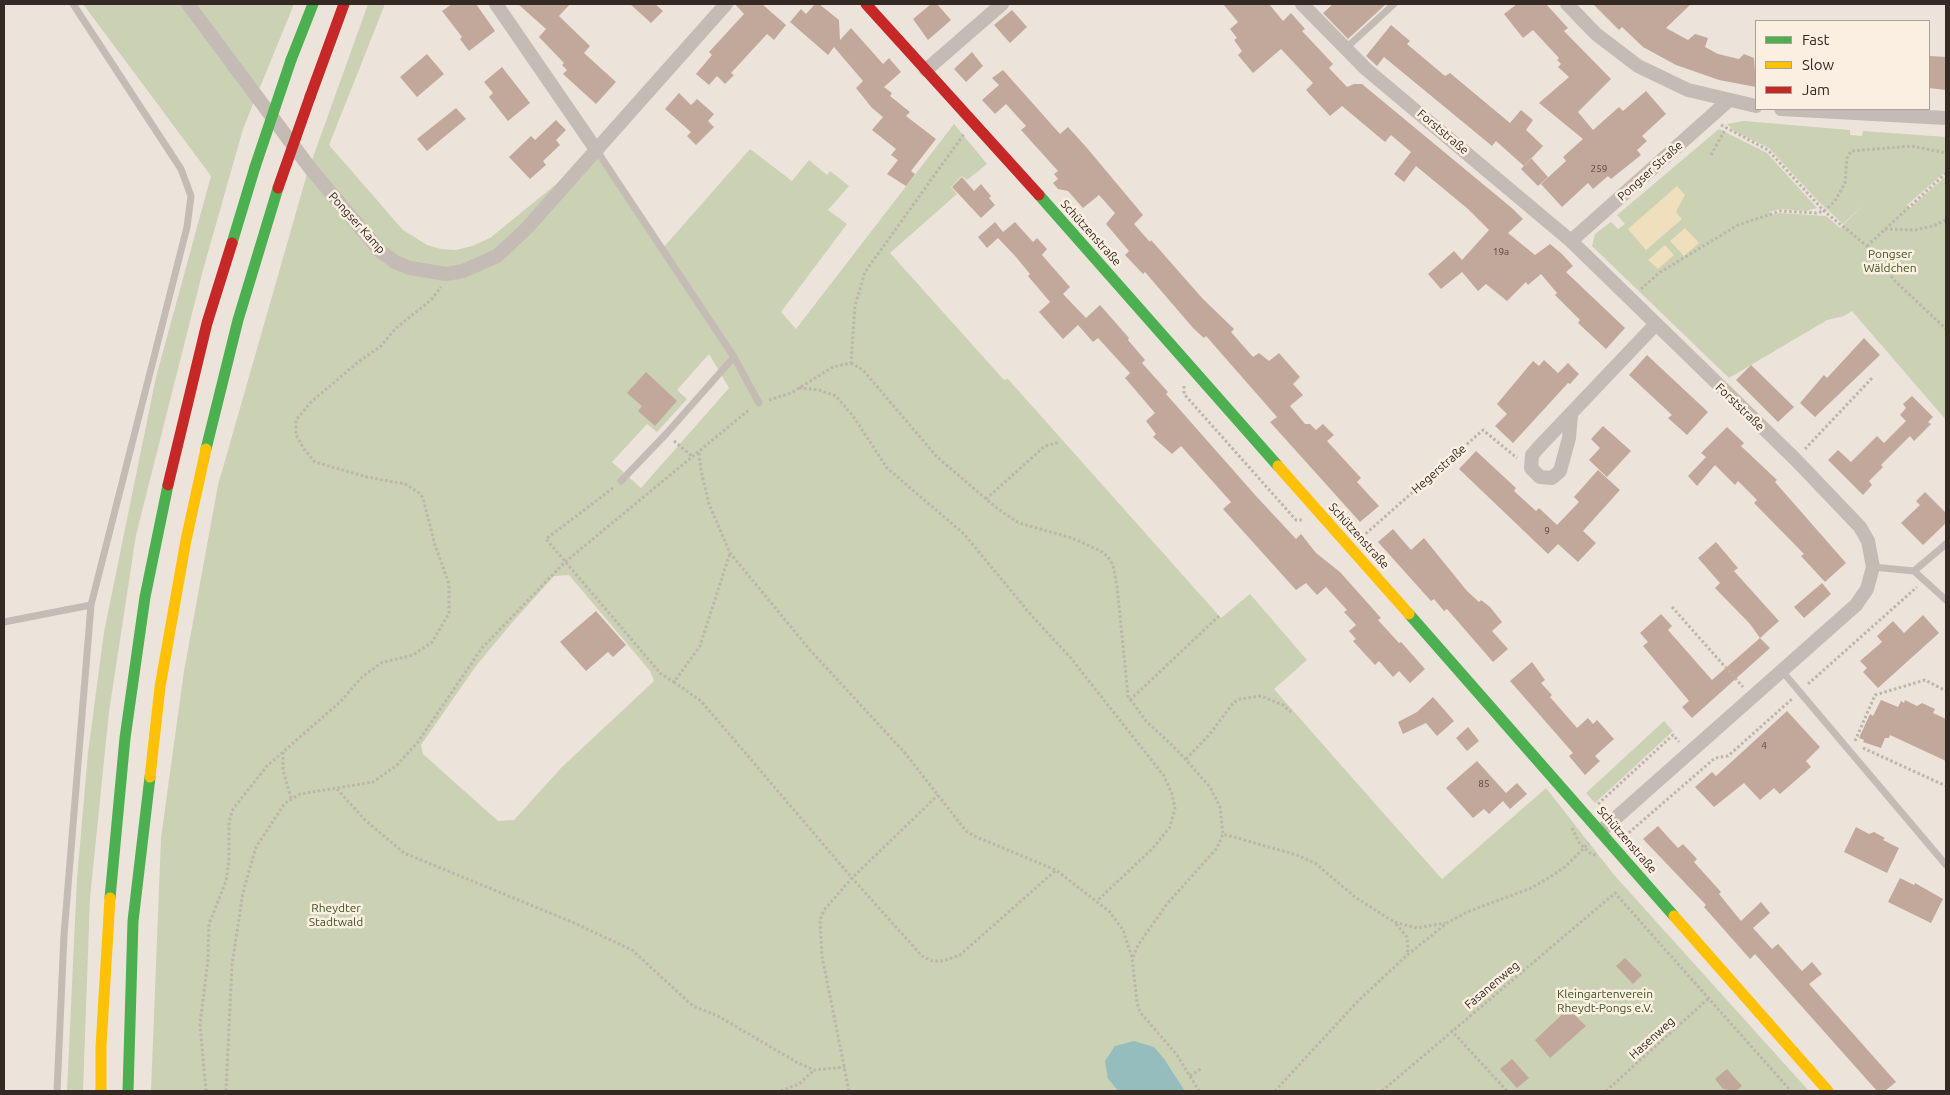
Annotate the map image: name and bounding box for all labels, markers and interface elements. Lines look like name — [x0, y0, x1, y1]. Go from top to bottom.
legend — [1755, 20, 1930, 110]
text: Fast — [1802, 31, 1829, 48]
text: Slow — [1802, 56, 1834, 73]
text: Jam — [1802, 81, 1830, 98]
street label: Forststraße — [1415, 106, 1471, 158]
street label: Pongser Straße — [1615, 138, 1685, 204]
house number: 259 — [1591, 163, 1607, 175]
street label: Pongser Kamp — [326, 189, 388, 257]
street label: Schützenstraße — [1058, 197, 1124, 269]
house number: 19a — [1493, 246, 1509, 258]
park label: Pongser Wäldchen — [1863, 247, 1917, 275]
street label: Forststraße — [1713, 380, 1767, 434]
street label: Hegerstraße — [1409, 441, 1469, 497]
street label: Schützenstraße — [1326, 500, 1392, 572]
house number: 9 — [1544, 525, 1550, 537]
house number: 4 — [1761, 740, 1767, 752]
house number: 85 — [1478, 778, 1490, 790]
street label: Schützenstraße — [1594, 804, 1660, 876]
park label: Rheydter Stadtwald — [309, 901, 363, 929]
street label: Fasanenweg — [1462, 958, 1522, 1012]
park label: Kleingartenverein Rheydt-Pongs e.V. — [1557, 987, 1653, 1015]
street label: Hasenweg — [1626, 1014, 1678, 1062]

